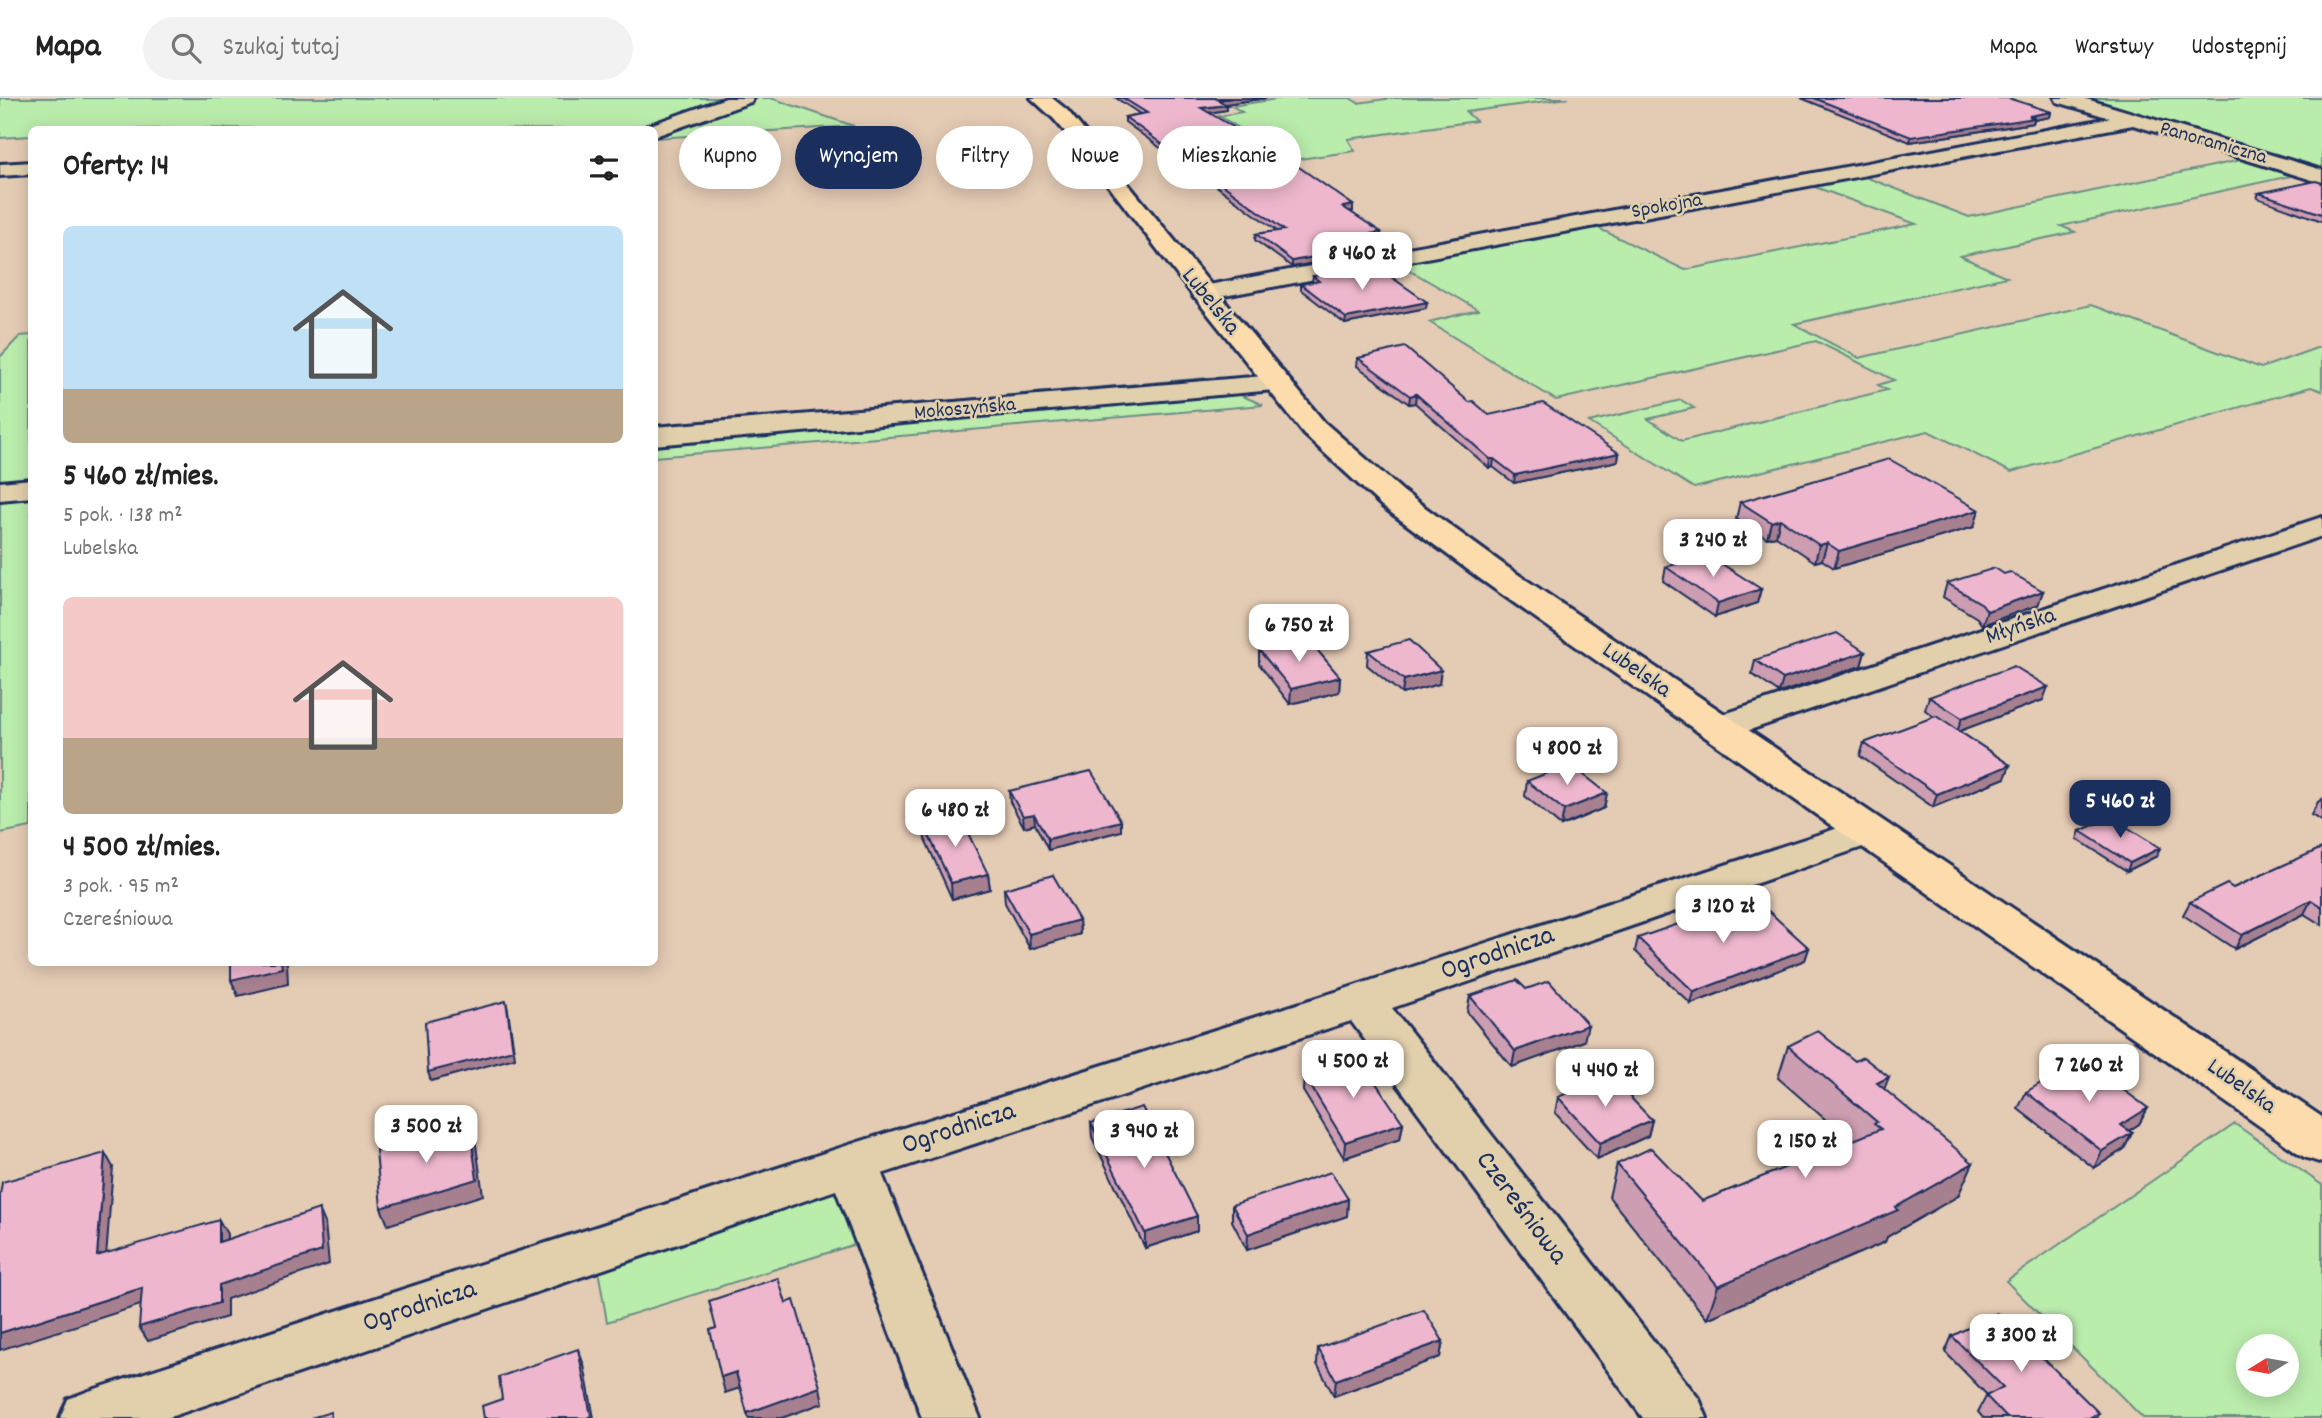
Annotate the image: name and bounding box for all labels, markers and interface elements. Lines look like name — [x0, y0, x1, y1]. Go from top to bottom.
search box — [143, 17, 633, 80]
text: Mapa — [35, 25, 101, 72]
icon: search — [167, 29, 205, 67]
text: Szukaj tutaj — [223, 30, 340, 67]
text: Mapa — [1989, 31, 2037, 65]
text: Warstwy — [2075, 31, 2153, 65]
text: Udostępnij — [2191, 31, 2287, 65]
street label: Panoramiczna — [2156, 114, 2271, 174]
chip: Kupno — [679, 126, 781, 189]
chip: Wynajem — [795, 126, 922, 189]
chip: Filtry — [936, 126, 1033, 189]
chip: Nowe — [1047, 126, 1143, 189]
chip: Mieszkanie — [1157, 126, 1301, 189]
text: Oferty: 14 — [63, 147, 169, 190]
icon: filters — [585, 149, 623, 187]
street label: Spokojna — [1629, 186, 1706, 228]
pin: 8 460 zł — [1290, 232, 1434, 292]
text: 8 460 zł — [1328, 238, 1396, 271]
street label: Lubelska — [1172, 261, 1248, 344]
icon: home — [280, 271, 406, 397]
street label: Mokoszyńska — [913, 391, 1018, 429]
text: 5 460 zł/mies. — [63, 457, 219, 500]
text: 5 pok. · 138 m² — [63, 500, 183, 533]
pin: 3 240 zł — [1641, 519, 1785, 579]
text: 3 240 zł — [1679, 525, 1747, 558]
text: Lubelska — [63, 533, 138, 566]
street label: Młyńska — [1981, 599, 2061, 655]
pin: 6 750 zł — [1227, 604, 1371, 664]
text: 6 750 zł — [1265, 610, 1333, 643]
street label: Lubelska — [1594, 635, 1678, 708]
icon: home — [280, 642, 406, 768]
pin: 4 800 zł — [1495, 728, 1639, 787]
text: 4 800 zł — [1533, 733, 1601, 766]
pin: 5 460 zł — [2048, 780, 2192, 840]
text: 5 460 zł — [2085, 786, 2155, 819]
pin: 6 480 zł — [883, 790, 1027, 849]
text: 6 480 zł — [921, 795, 989, 828]
text: 4 500 zł/mies. — [63, 828, 220, 871]
text: 3 pok. · 95 m² — [63, 871, 179, 904]
pin: 3 120 zł — [1651, 886, 1795, 945]
text: 3 120 zł — [1692, 891, 1754, 924]
text: Czereśniowa — [63, 904, 172, 937]
street label: Ogrodnicza — [1436, 917, 1561, 993]
pin: 4 500 zł — [1281, 1040, 1425, 1100]
pin: 7 260 zł — [2017, 1044, 2161, 1104]
text: 4 500 zł — [1318, 1046, 1388, 1079]
pin: 4 440 zł — [1533, 1049, 1677, 1109]
text: 7 260 zł — [2055, 1050, 2123, 1083]
street label: Lubelska — [2199, 1051, 2283, 1124]
text: 4 440 zł — [1572, 1055, 1638, 1088]
street label: Ogrodnicza — [897, 1093, 1022, 1167]
pin: 3 500 zł — [354, 1105, 498, 1165]
pin: 3 940 zł — [1072, 1110, 1216, 1170]
text: 3 500 zł — [390, 1111, 462, 1144]
text: 3 940 zł — [1110, 1116, 1178, 1149]
pin: 2 150 zł — [1733, 1121, 1877, 1180]
text: 2 150 zł — [1773, 1126, 1837, 1159]
street label: Czereśniowa — [1464, 1144, 1577, 1275]
street label: Ogrodnicza — [358, 1271, 483, 1345]
pin: 3 300 zł — [1949, 1314, 2093, 1374]
text: 3 300 zł — [1986, 1320, 2056, 1353]
north arrow — [2236, 1334, 2300, 1396]
map controls — [2236, 1334, 2299, 1397]

